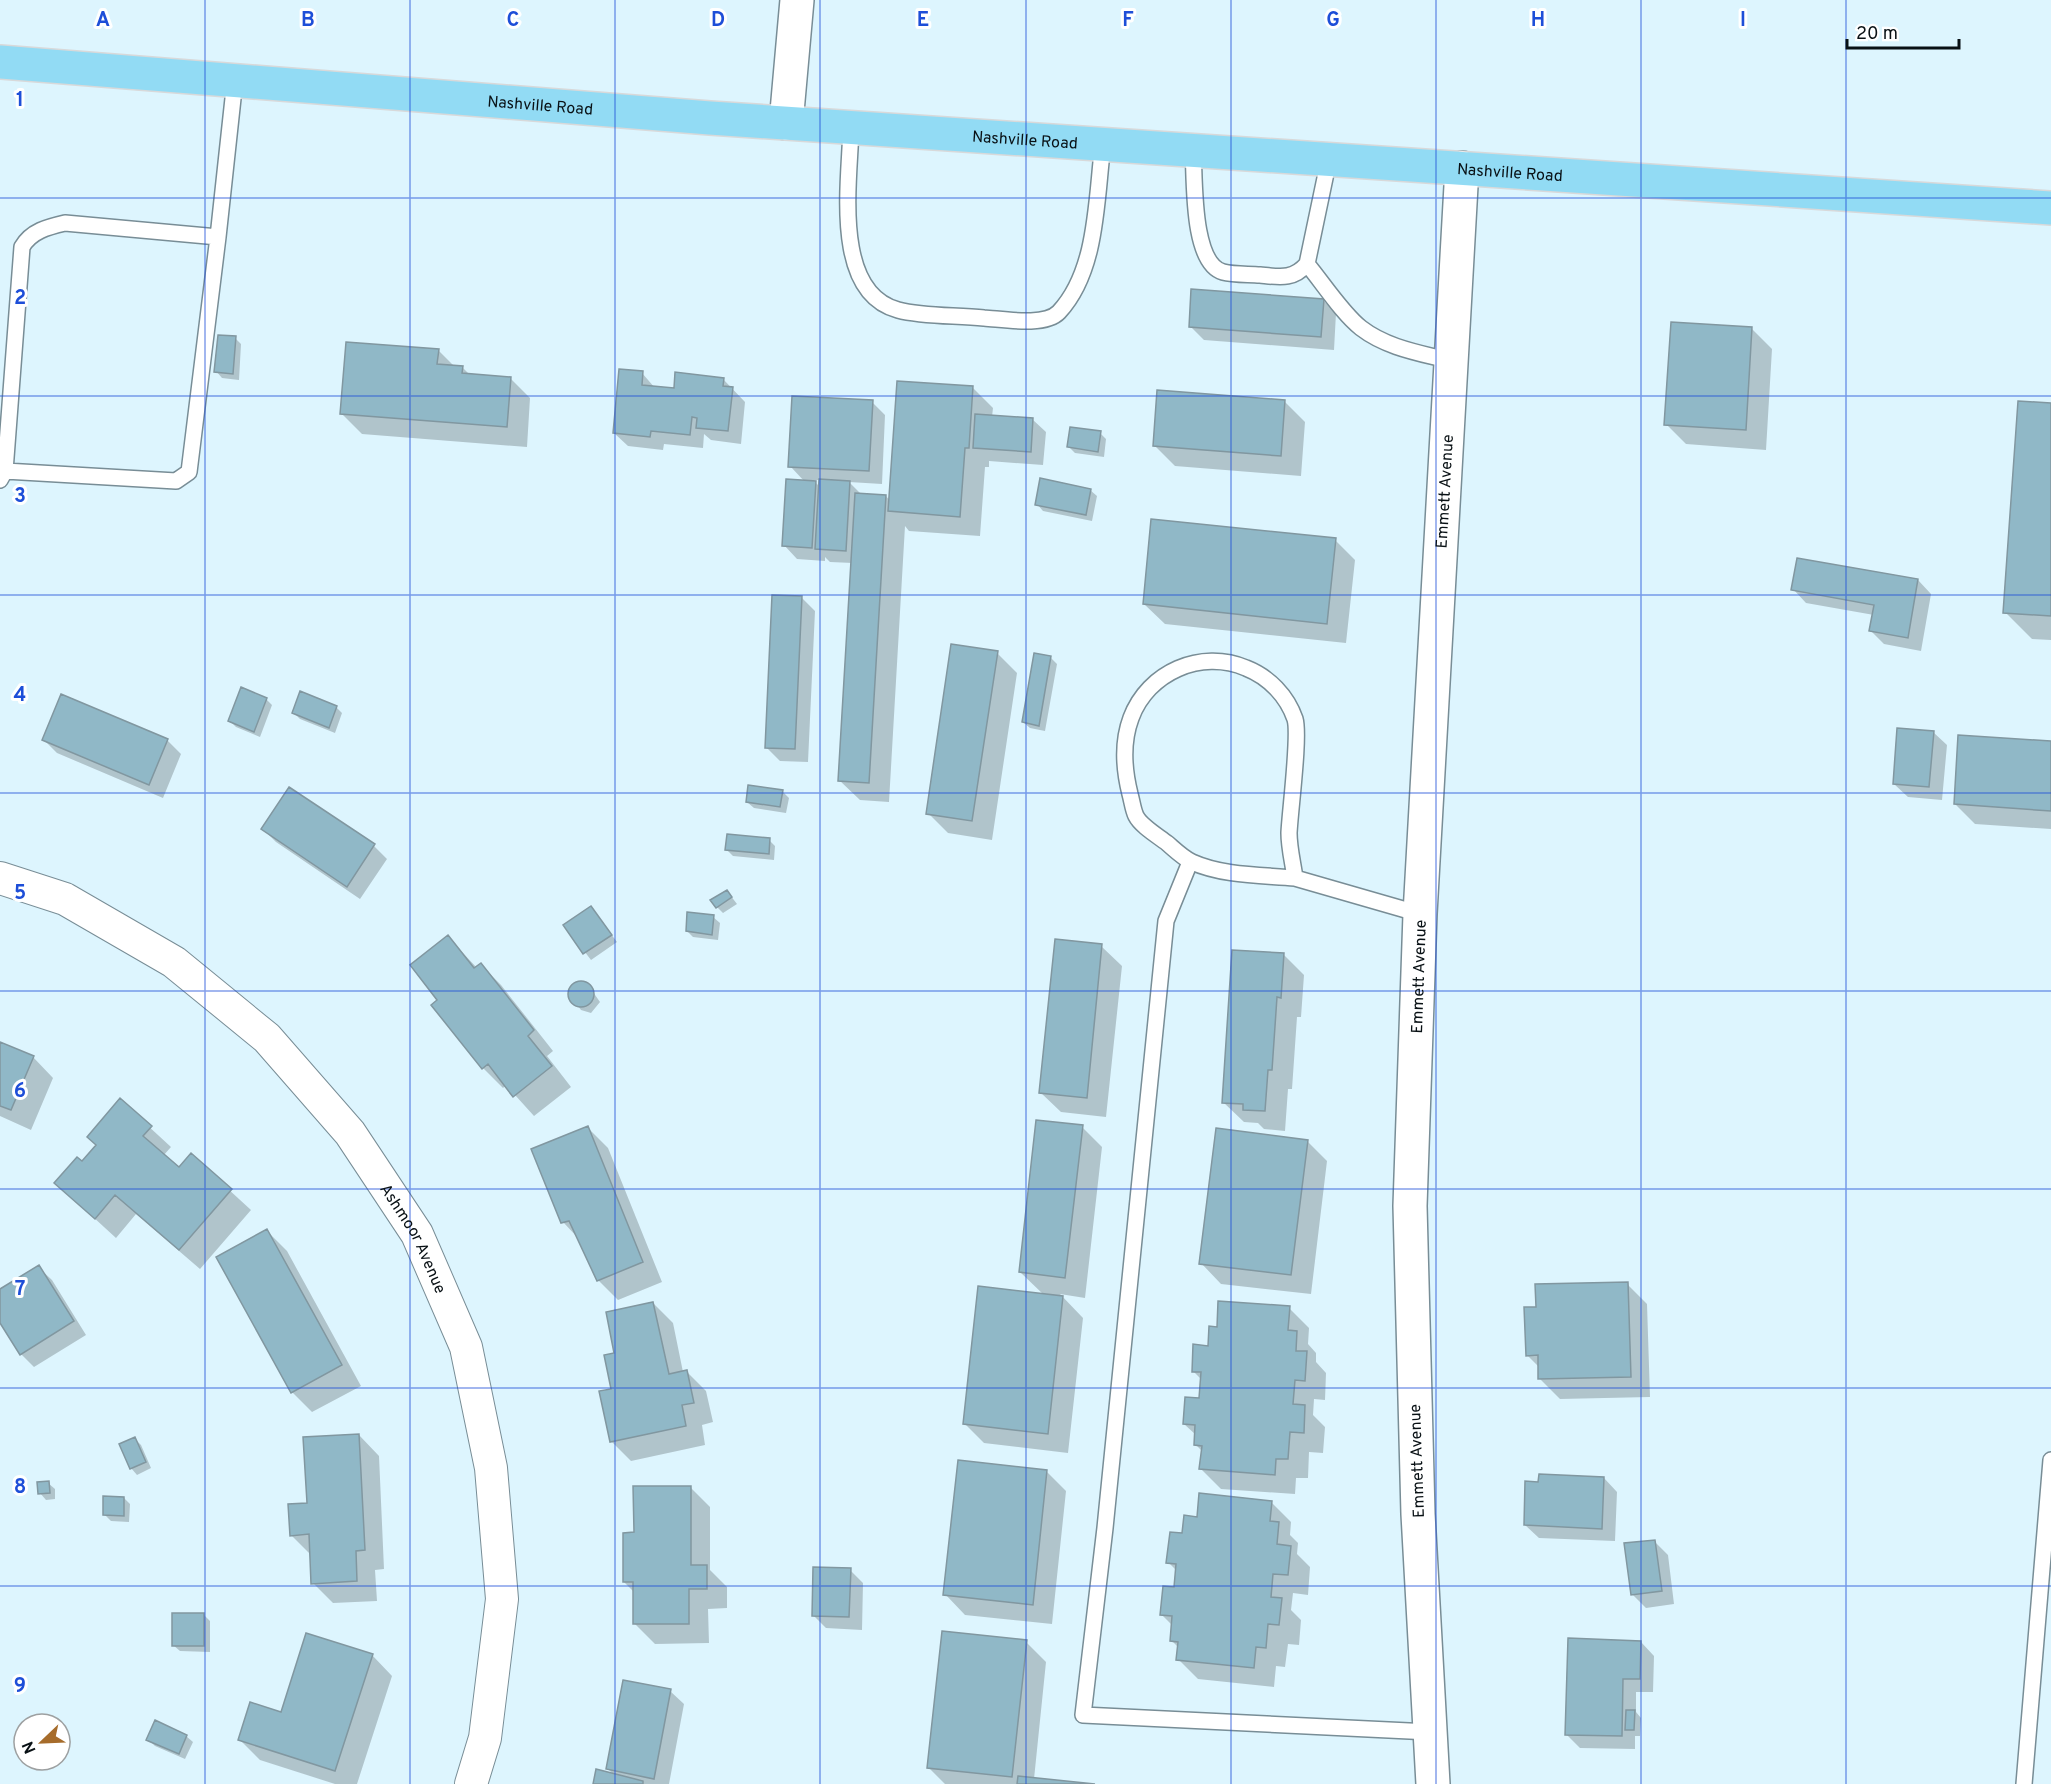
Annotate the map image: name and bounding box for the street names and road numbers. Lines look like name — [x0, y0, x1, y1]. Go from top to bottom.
street label: Nashville Road — [487, 92, 594, 121]
street label: Nashville Road — [971, 128, 1078, 155]
street label: Nashville Road — [1456, 160, 1563, 187]
street label: Emmett Avenue — [1433, 434, 1459, 549]
street label: Emmett Avenue — [1408, 919, 1432, 1034]
street label: Ashmoor Avenue — [374, 1181, 450, 1297]
street label: Emmett Avenue — [1406, 1404, 1430, 1518]

